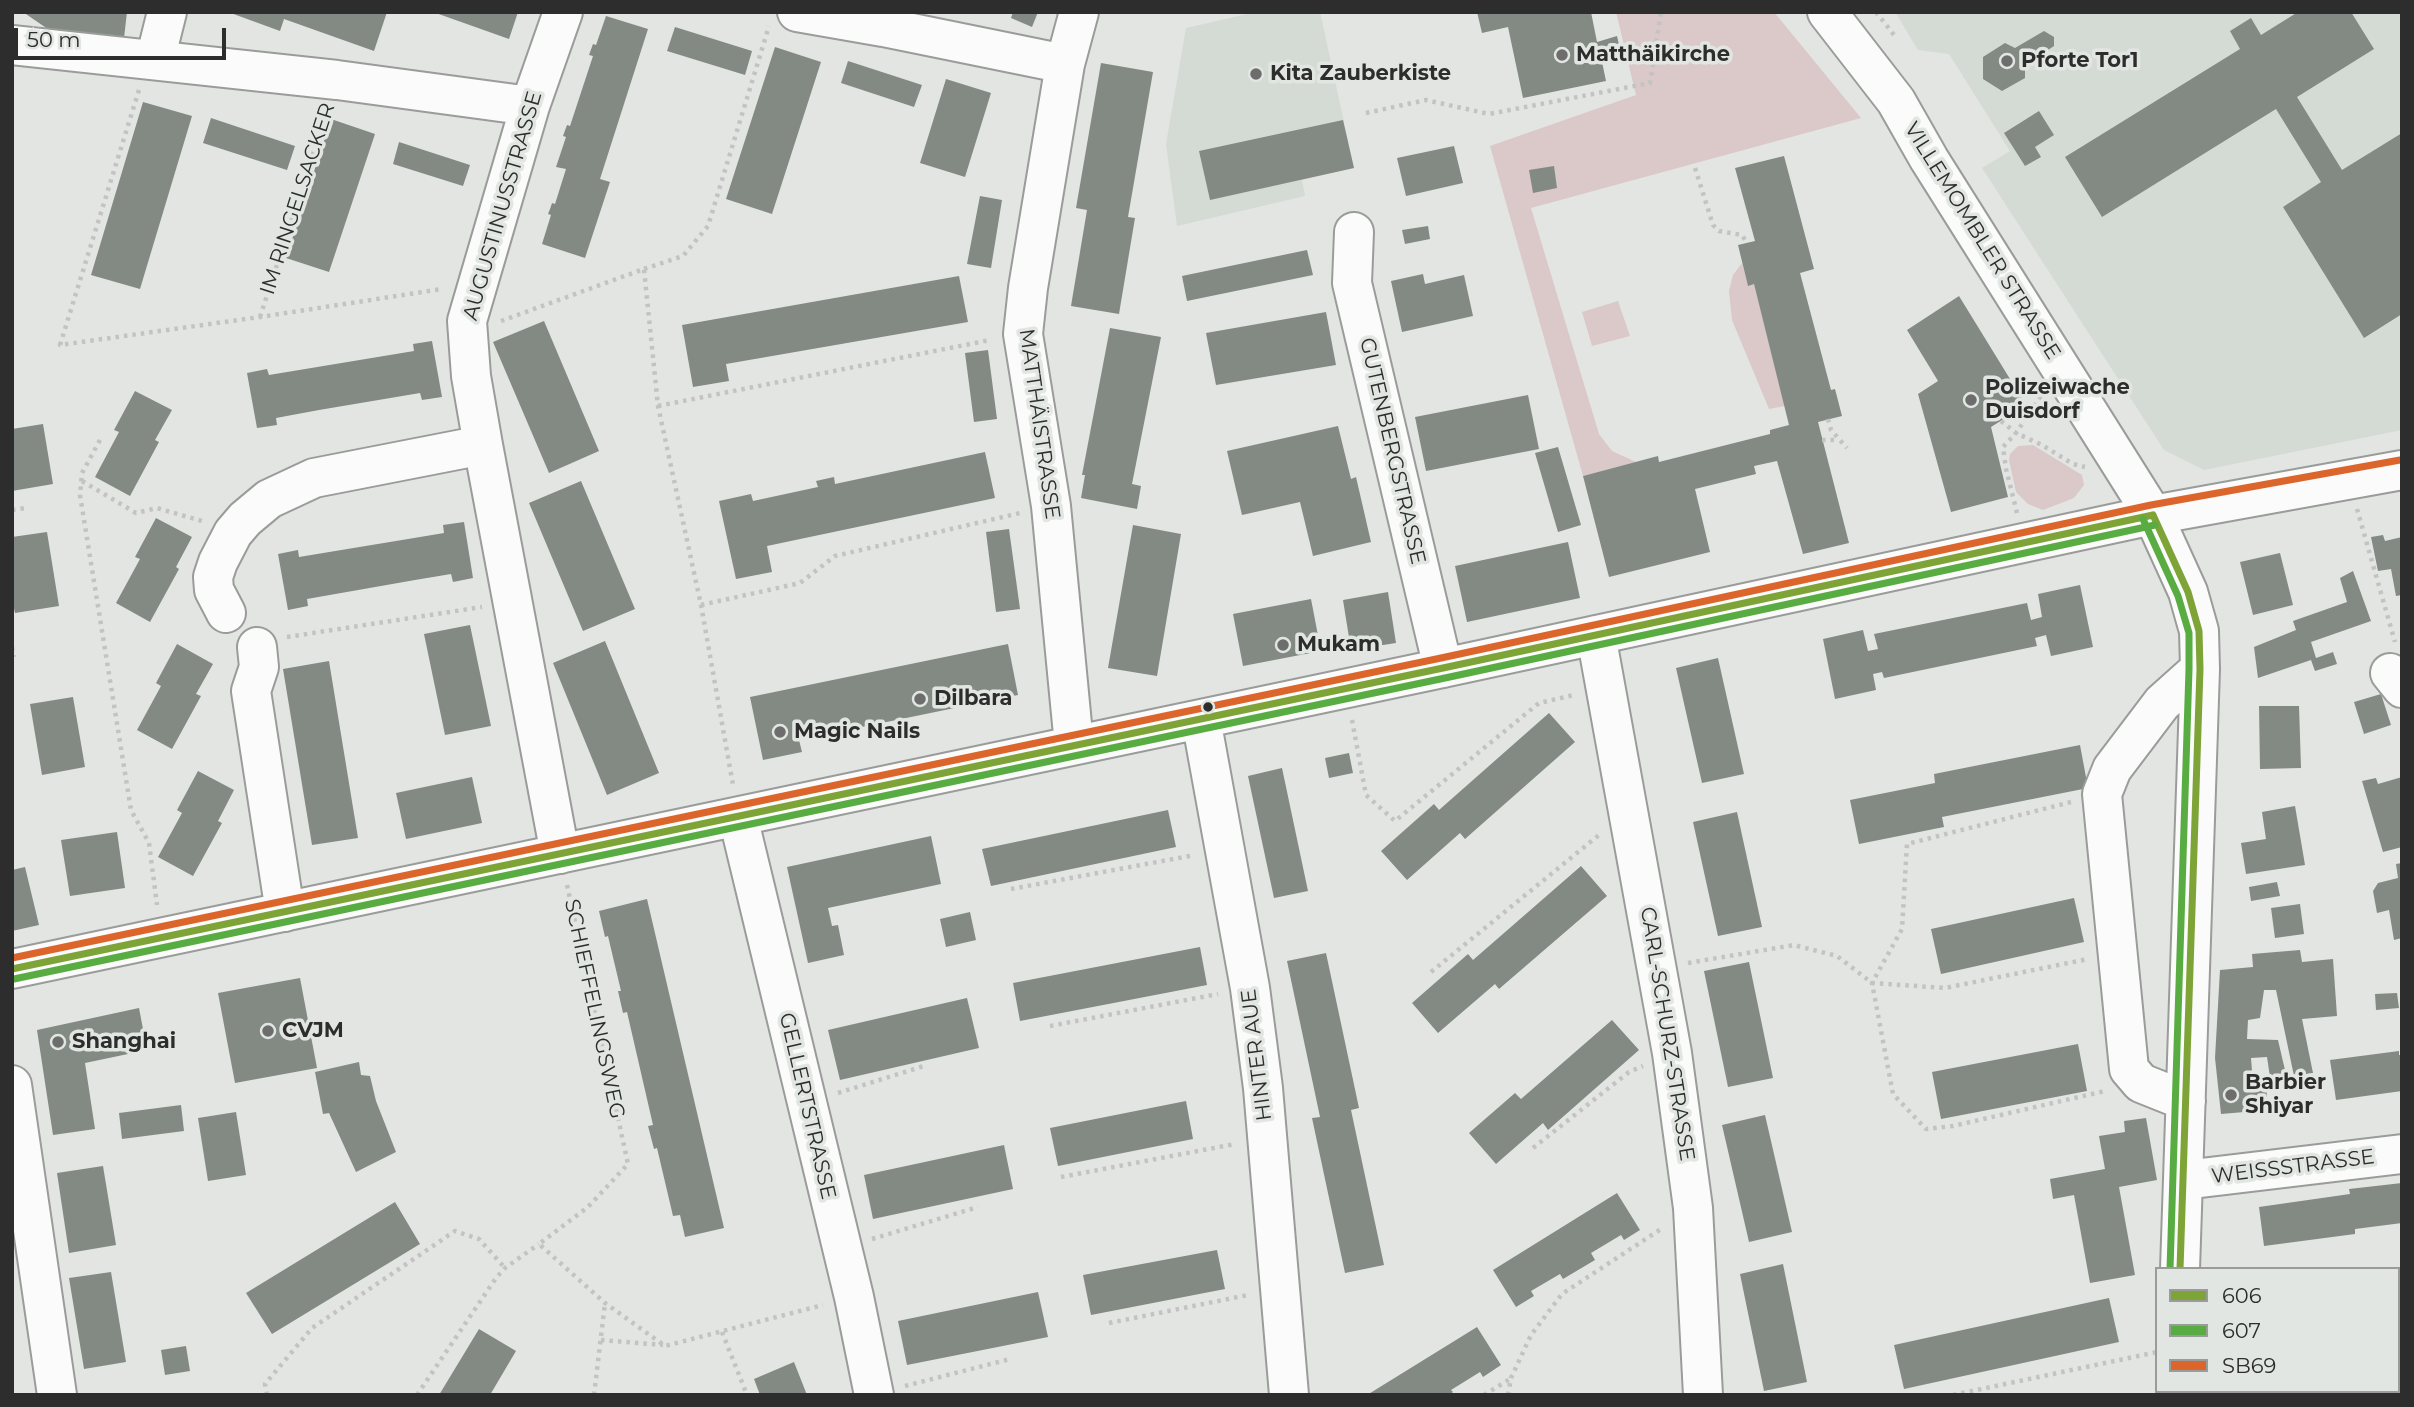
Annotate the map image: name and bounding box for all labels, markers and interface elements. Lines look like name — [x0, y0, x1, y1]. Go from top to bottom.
scale bar — [18, 14, 229, 58]
text: 50 m — [27, 27, 81, 52]
place label: Matthäikirche — [1576, 42, 1730, 68]
marker: Matthäikirche — [1554, 47, 1570, 63]
place label: Pforte Tor1 — [2021, 48, 2139, 74]
marker: Pforte Tor1 — [1999, 53, 2015, 69]
place label: Kita Zauberkiste — [1270, 61, 1451, 87]
marker: Kita Zauberkiste — [1248, 66, 1264, 82]
street label: AUGUSTINUSSTRASSE — [458, 89, 548, 323]
street label: IM RINGELSACKER — [255, 100, 341, 298]
street label: VILLEMOMBLER STRASSE — [1898, 118, 2066, 364]
street label: MATTHÄISTRASSE — [1013, 327, 1065, 521]
street label: GUTENBERGSTRASSE — [1354, 335, 1430, 567]
place label: Polizeiwache Duisdorf — [1985, 375, 2130, 425]
marker: Polizeiwache Duisdorf — [1963, 392, 1979, 408]
place label: Mukam — [1297, 632, 1380, 658]
marker: Mukam — [1275, 637, 1291, 653]
place label: Dilbara — [934, 686, 1012, 712]
marker: Dilbara — [912, 691, 928, 707]
unlabelled marker — [1201, 700, 1215, 714]
place label: Magic Nails — [794, 719, 920, 745]
marker: Magic Nails — [772, 724, 788, 740]
street label: SCHIEFFELINGSWEG — [558, 897, 630, 1121]
street label: CARL-SCHURZ-STRASSE — [1634, 905, 1700, 1163]
street label: HINTER AUE — [1236, 988, 1278, 1122]
street label: GELLERTSTRASSE — [773, 1010, 841, 1202]
place label: CVJM — [282, 1018, 344, 1044]
marker: CVJM — [260, 1023, 276, 1039]
place label: Shanghai — [72, 1029, 176, 1055]
marker: Shanghai — [50, 1034, 66, 1050]
place label: Barbier Shiyar — [2245, 1070, 2326, 1120]
marker: Barbier Shiyar — [2223, 1087, 2239, 1103]
street label: WEISSSTRASSE — [2210, 1144, 2376, 1190]
legend — [2155, 1267, 2400, 1393]
text: 606 — [2222, 1283, 2261, 1308]
text: 607 — [2222, 1318, 2261, 1343]
text: SB69 — [2222, 1353, 2276, 1378]

